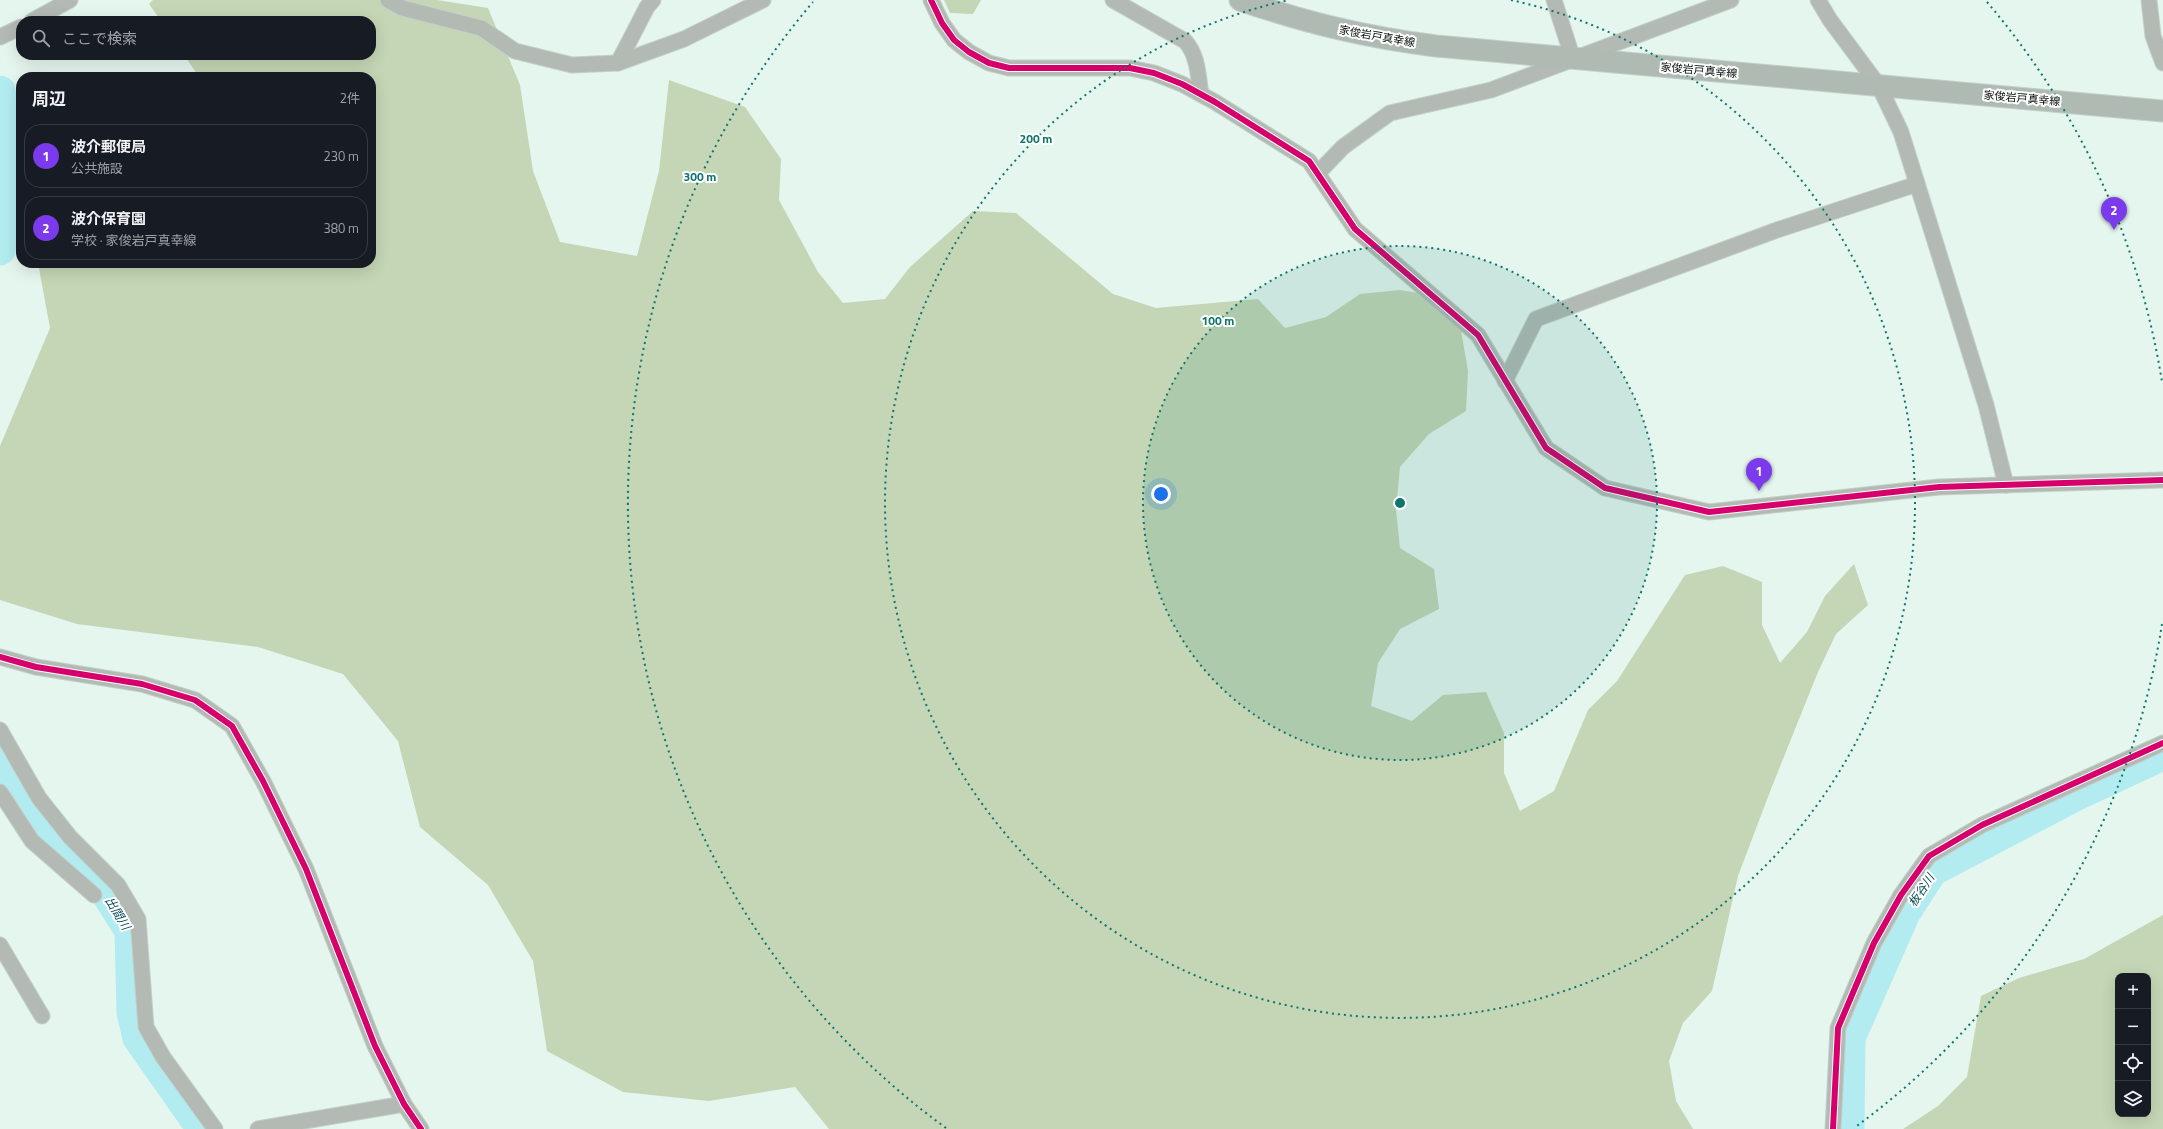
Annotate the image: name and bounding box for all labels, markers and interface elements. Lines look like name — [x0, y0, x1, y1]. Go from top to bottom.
search box — [16, 16, 376, 60]
street label: 家俊岩戸真幸線 — [1338, 21, 1416, 51]
icon: search — [30, 27, 52, 49]
text: ここで検索 — [62, 27, 137, 50]
street label: 家俊岩戸真幸線 — [1660, 59, 1738, 81]
text: 周辺 — [32, 86, 66, 112]
street label: 家俊岩戸真幸線 — [1983, 87, 2061, 109]
text: 2件 — [340, 88, 360, 108]
text: 200 m — [1020, 129, 1052, 148]
text: 波介郵便局 — [71, 135, 146, 158]
text: 1 — [42, 146, 50, 166]
text: 230 m — [323, 146, 359, 166]
text: 公共施設 — [71, 158, 123, 178]
text: 300 m — [684, 167, 716, 186]
pin: 2 — [2101, 197, 2127, 230]
text: 波介保育園 — [71, 207, 146, 230]
text: 2 — [42, 218, 50, 238]
text: 380 m — [323, 218, 359, 238]
text: 学校 · 家俊岩戸真幸線 — [71, 230, 197, 250]
text: 100 m — [1202, 311, 1234, 330]
pin: 1 — [1746, 458, 1772, 491]
your location — [1151, 484, 1171, 504]
centre of rings — [1393, 496, 1407, 510]
water label: 板谷川 — [1903, 868, 1940, 910]
water label: 出間川 — [101, 893, 136, 935]
map controls — [2115, 973, 2151, 1117]
button: + — [2115, 973, 2151, 1009]
button: − — [2115, 1009, 2151, 1045]
button: locate — [2115, 1045, 2151, 1081]
button: layers — [2115, 1081, 2151, 1117]

